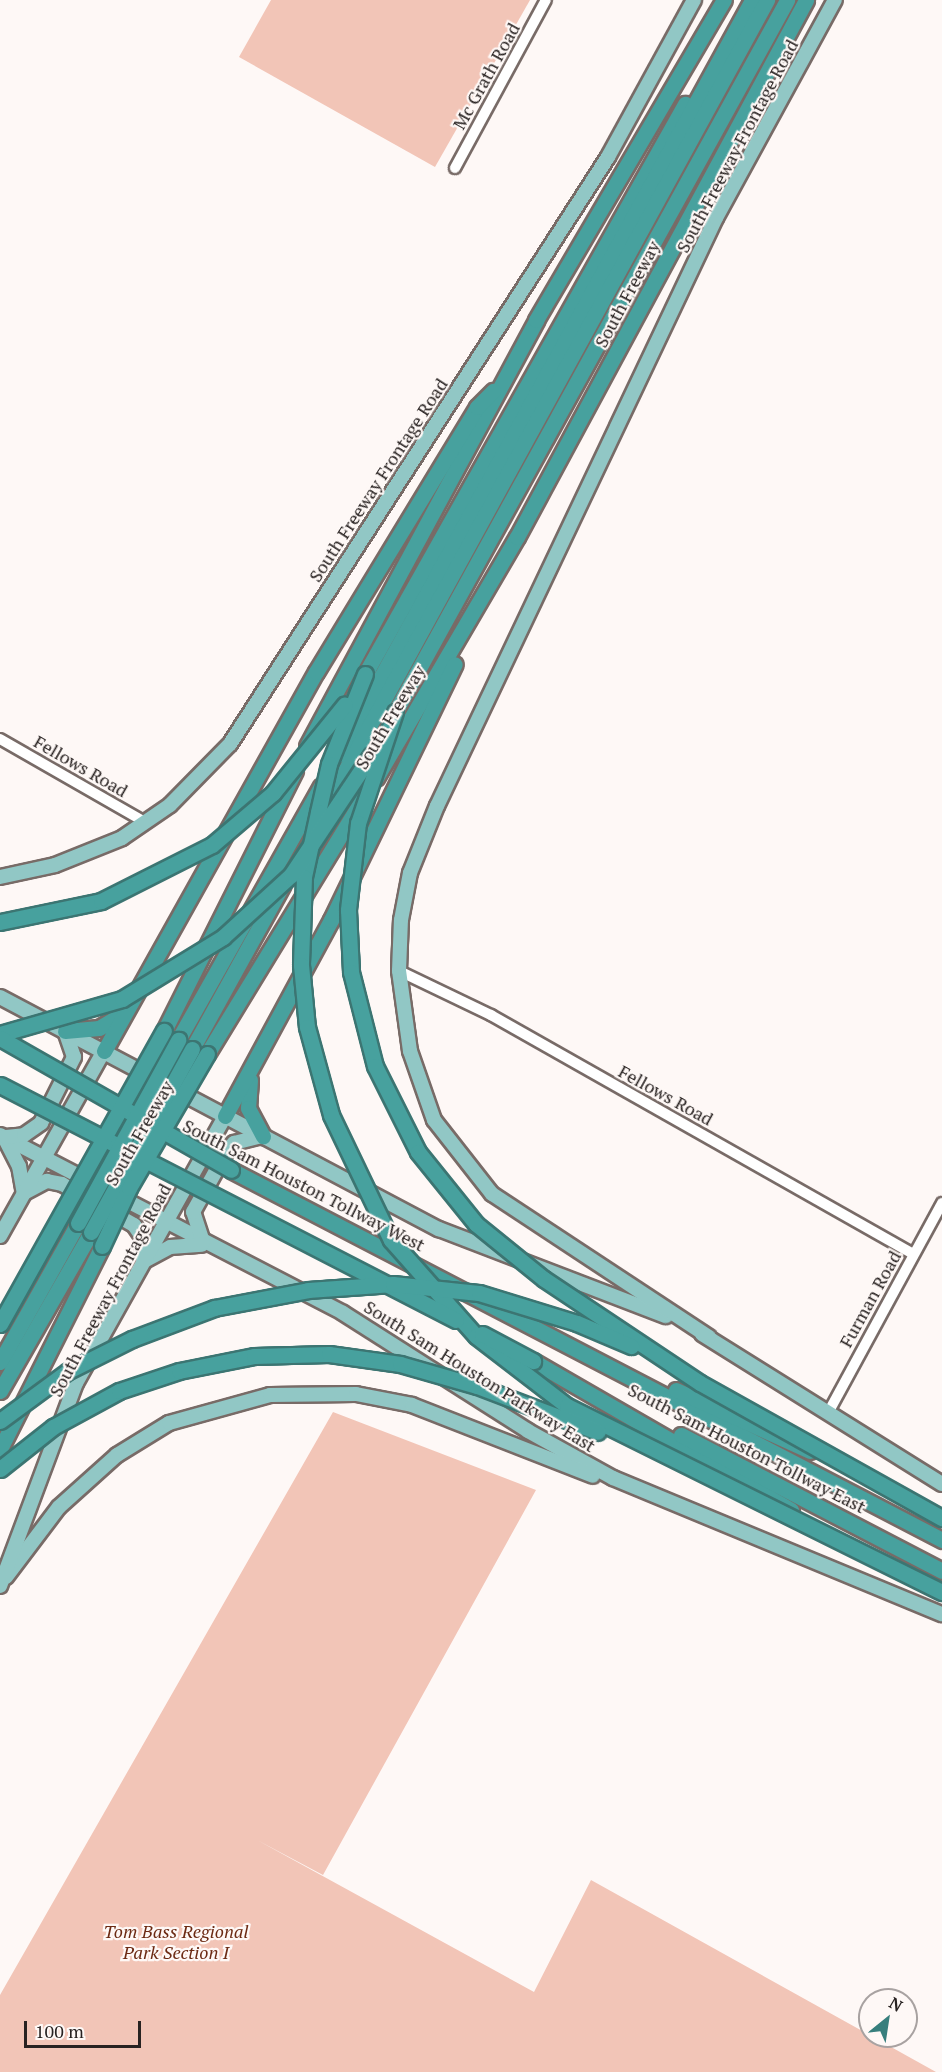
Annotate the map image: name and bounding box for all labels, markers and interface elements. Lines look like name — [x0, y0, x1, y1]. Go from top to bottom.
street label: Mc Grath Road — [448, 19, 524, 133]
street label: South Freeway Frontage Road — [672, 36, 802, 256]
street label: South Freeway — [590, 237, 664, 351]
street label: South Freeway Frontage Road — [304, 374, 452, 586]
street label: South Freeway — [350, 661, 430, 773]
street label: Fellows Road — [30, 730, 132, 802]
street label: Fellows Road — [615, 1060, 717, 1130]
street label: South Freeway — [100, 1077, 178, 1189]
street label: South Sam Houston Tollway West — [179, 1114, 429, 1256]
street label: South Freeway Frontage Road — [45, 1180, 175, 1400]
street label: Furman Road — [835, 1247, 905, 1351]
street label: South Sam Houston Parkway East — [360, 1296, 600, 1456]
street label: South Sam Houston Tollway East — [625, 1379, 869, 1517]
park label: Tom Bass Regional Park Section I — [104, 1921, 248, 1964]
north arrow — [858, 1988, 918, 2048]
text: N — [885, 1992, 907, 2017]
scale bar — [27, 2009, 144, 2047]
text: 100 m — [35, 2019, 84, 2043]

